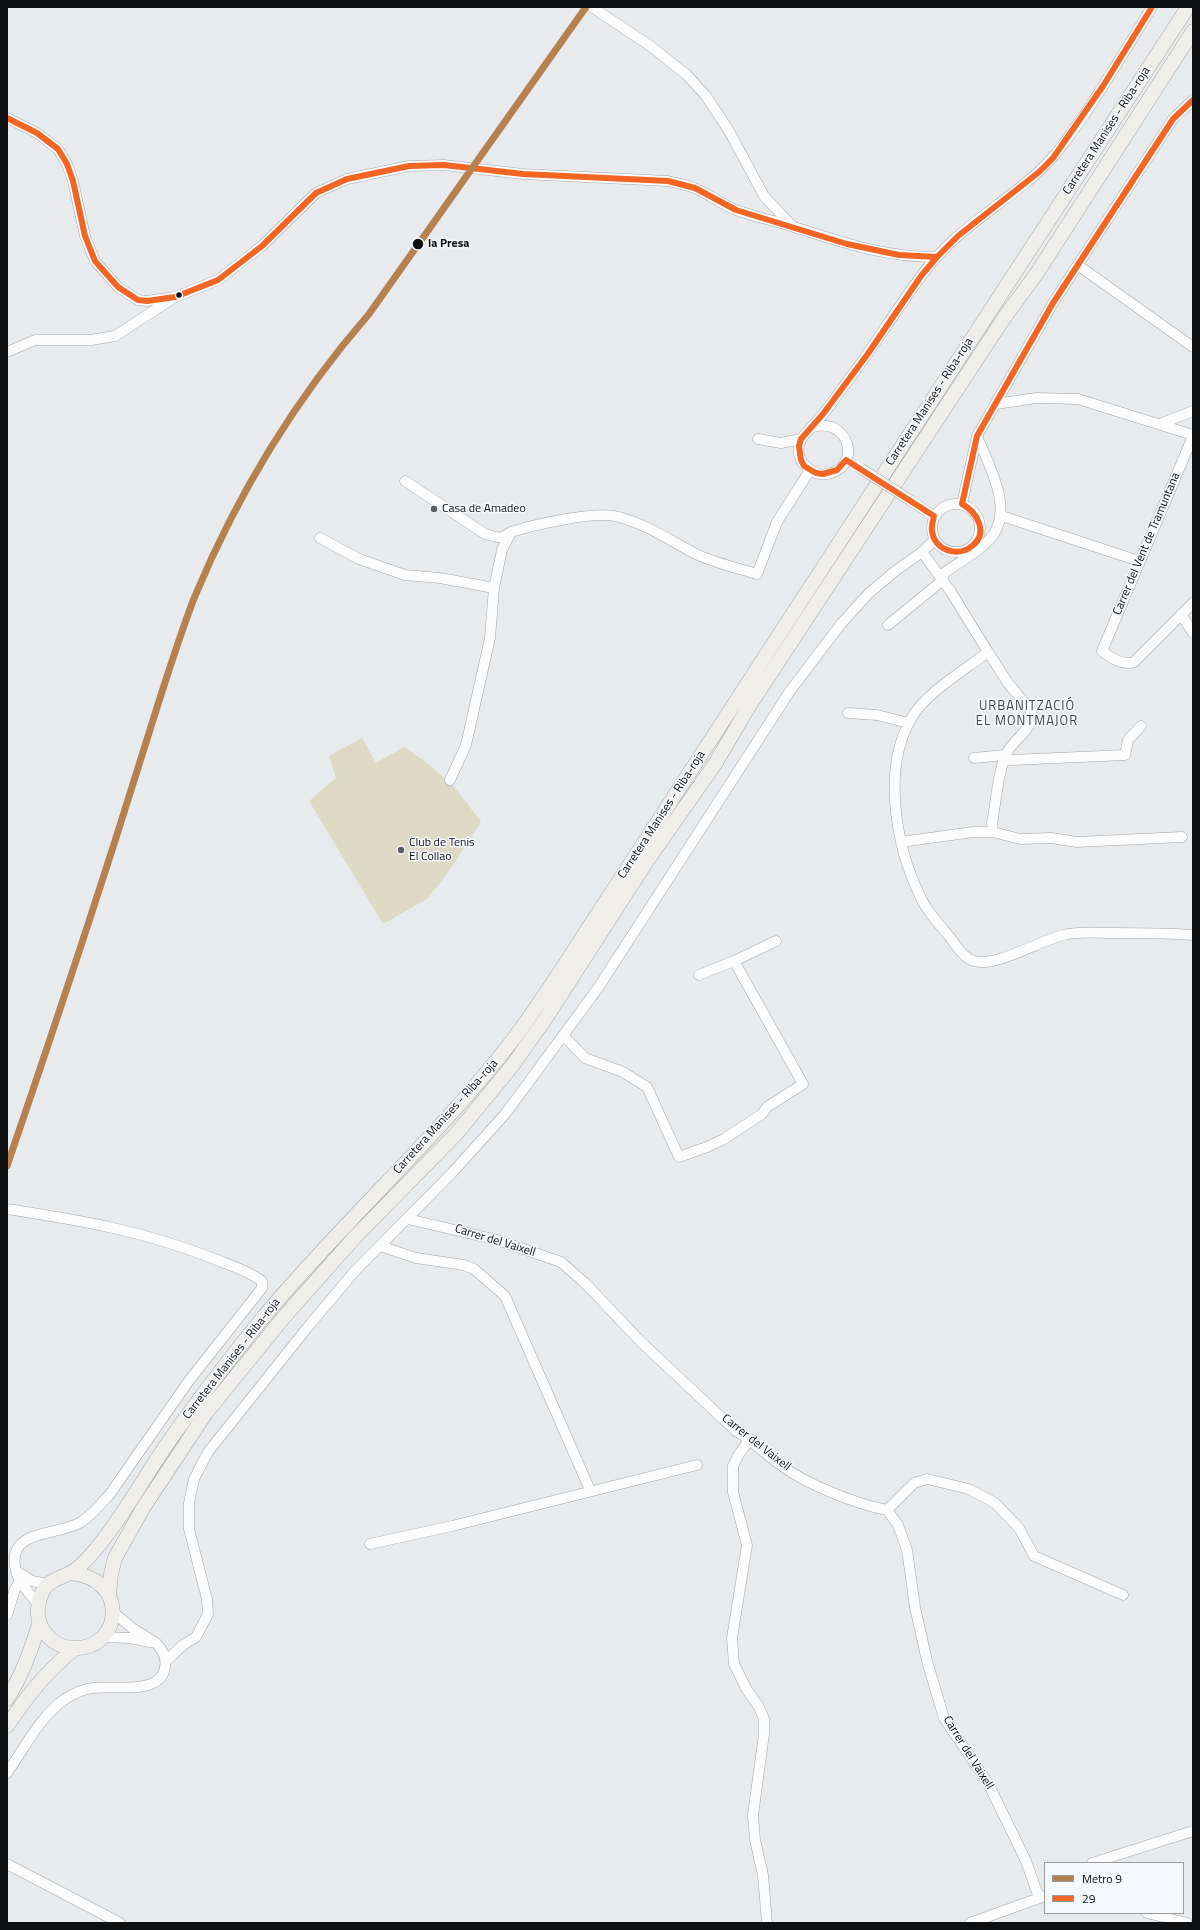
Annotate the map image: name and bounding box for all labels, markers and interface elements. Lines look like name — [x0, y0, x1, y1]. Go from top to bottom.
street label: Carretera Manises - Riba-roja — [1060, 64, 1154, 198]
marker: la Presa — [411, 237, 425, 251]
place label: la Presa — [428, 237, 469, 251]
unlabelled marker — [174, 290, 184, 300]
street label: Carretera Manises - Riba-roja — [883, 335, 977, 469]
street label: Carrer del Vent de Tramuntana — [1110, 471, 1184, 617]
place label: Casa de Amadeo — [442, 502, 526, 516]
marker: Casa de Amadeo — [429, 504, 439, 514]
district label: URBANITZACIÓ EL MONTMAJOR — [976, 699, 1078, 730]
street label: Carretera Manises - Riba-roja — [615, 748, 709, 882]
place label: Club de Tenis El Collao — [409, 836, 475, 864]
marker: Club de Tenis El Collao — [396, 845, 406, 855]
street label: Carretera Manises - Riba-roja — [391, 1057, 501, 1177]
street label: Carrer del Vaixell — [453, 1222, 537, 1260]
street label: Carretera Manises - Riba-roja — [180, 1296, 284, 1422]
street label: Carrer del Vaixell — [719, 1412, 793, 1474]
street label: Carrer del Vaixell — [940, 1714, 996, 1792]
legend — [1044, 1862, 1184, 1914]
text: Metro 9 — [1082, 1869, 1122, 1888]
text: 29 — [1082, 1889, 1095, 1908]

